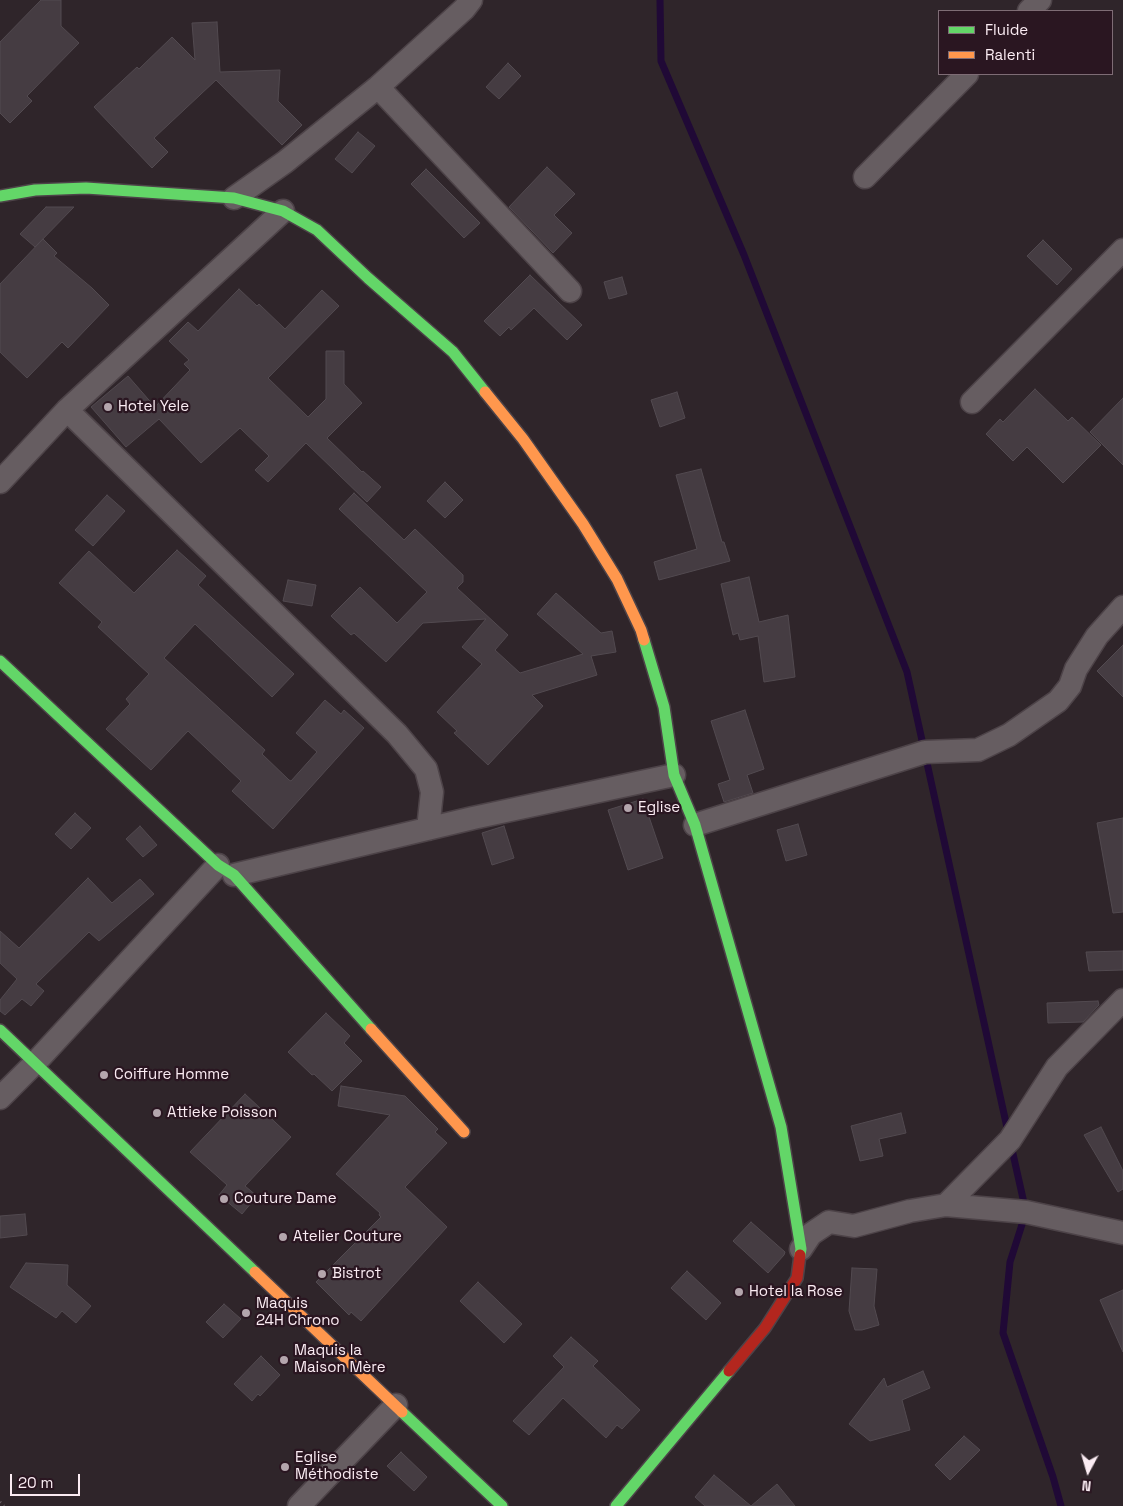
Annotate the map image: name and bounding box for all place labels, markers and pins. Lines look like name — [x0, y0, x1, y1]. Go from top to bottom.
place label: Hotel Yele — [118, 398, 189, 416]
marker: Hotel Yele — [102, 401, 114, 413]
place label: Eglise — [638, 799, 680, 817]
marker: Eglise — [622, 802, 634, 814]
place label: Coiffure Homme — [114, 1066, 229, 1084]
marker: Coiffure Homme — [98, 1069, 110, 1081]
place label: Attieke Poisson — [167, 1104, 277, 1122]
marker: Attieke Poisson — [151, 1107, 163, 1119]
place label: Couture Dame — [234, 1190, 337, 1208]
marker: Couture Dame — [218, 1193, 230, 1205]
place label: Atelier Couture — [293, 1228, 402, 1246]
marker: Atelier Couture — [277, 1231, 289, 1243]
place label: Bistrot — [332, 1265, 381, 1283]
marker: Bistrot — [316, 1268, 328, 1280]
place label: Hotel la Rose — [749, 1283, 843, 1301]
marker: Hotel la Rose — [733, 1286, 745, 1298]
place label: Maquis 24H Chrono — [256, 1295, 340, 1330]
marker: Maquis 24H Chrono — [240, 1307, 252, 1319]
place label: Maquis la Maison Mère — [294, 1342, 386, 1377]
marker: Maquis la Maison Mère — [278, 1354, 290, 1366]
place label: Eglise Méthodiste — [295, 1449, 379, 1484]
marker: Eglise Méthodiste — [279, 1461, 291, 1473]

